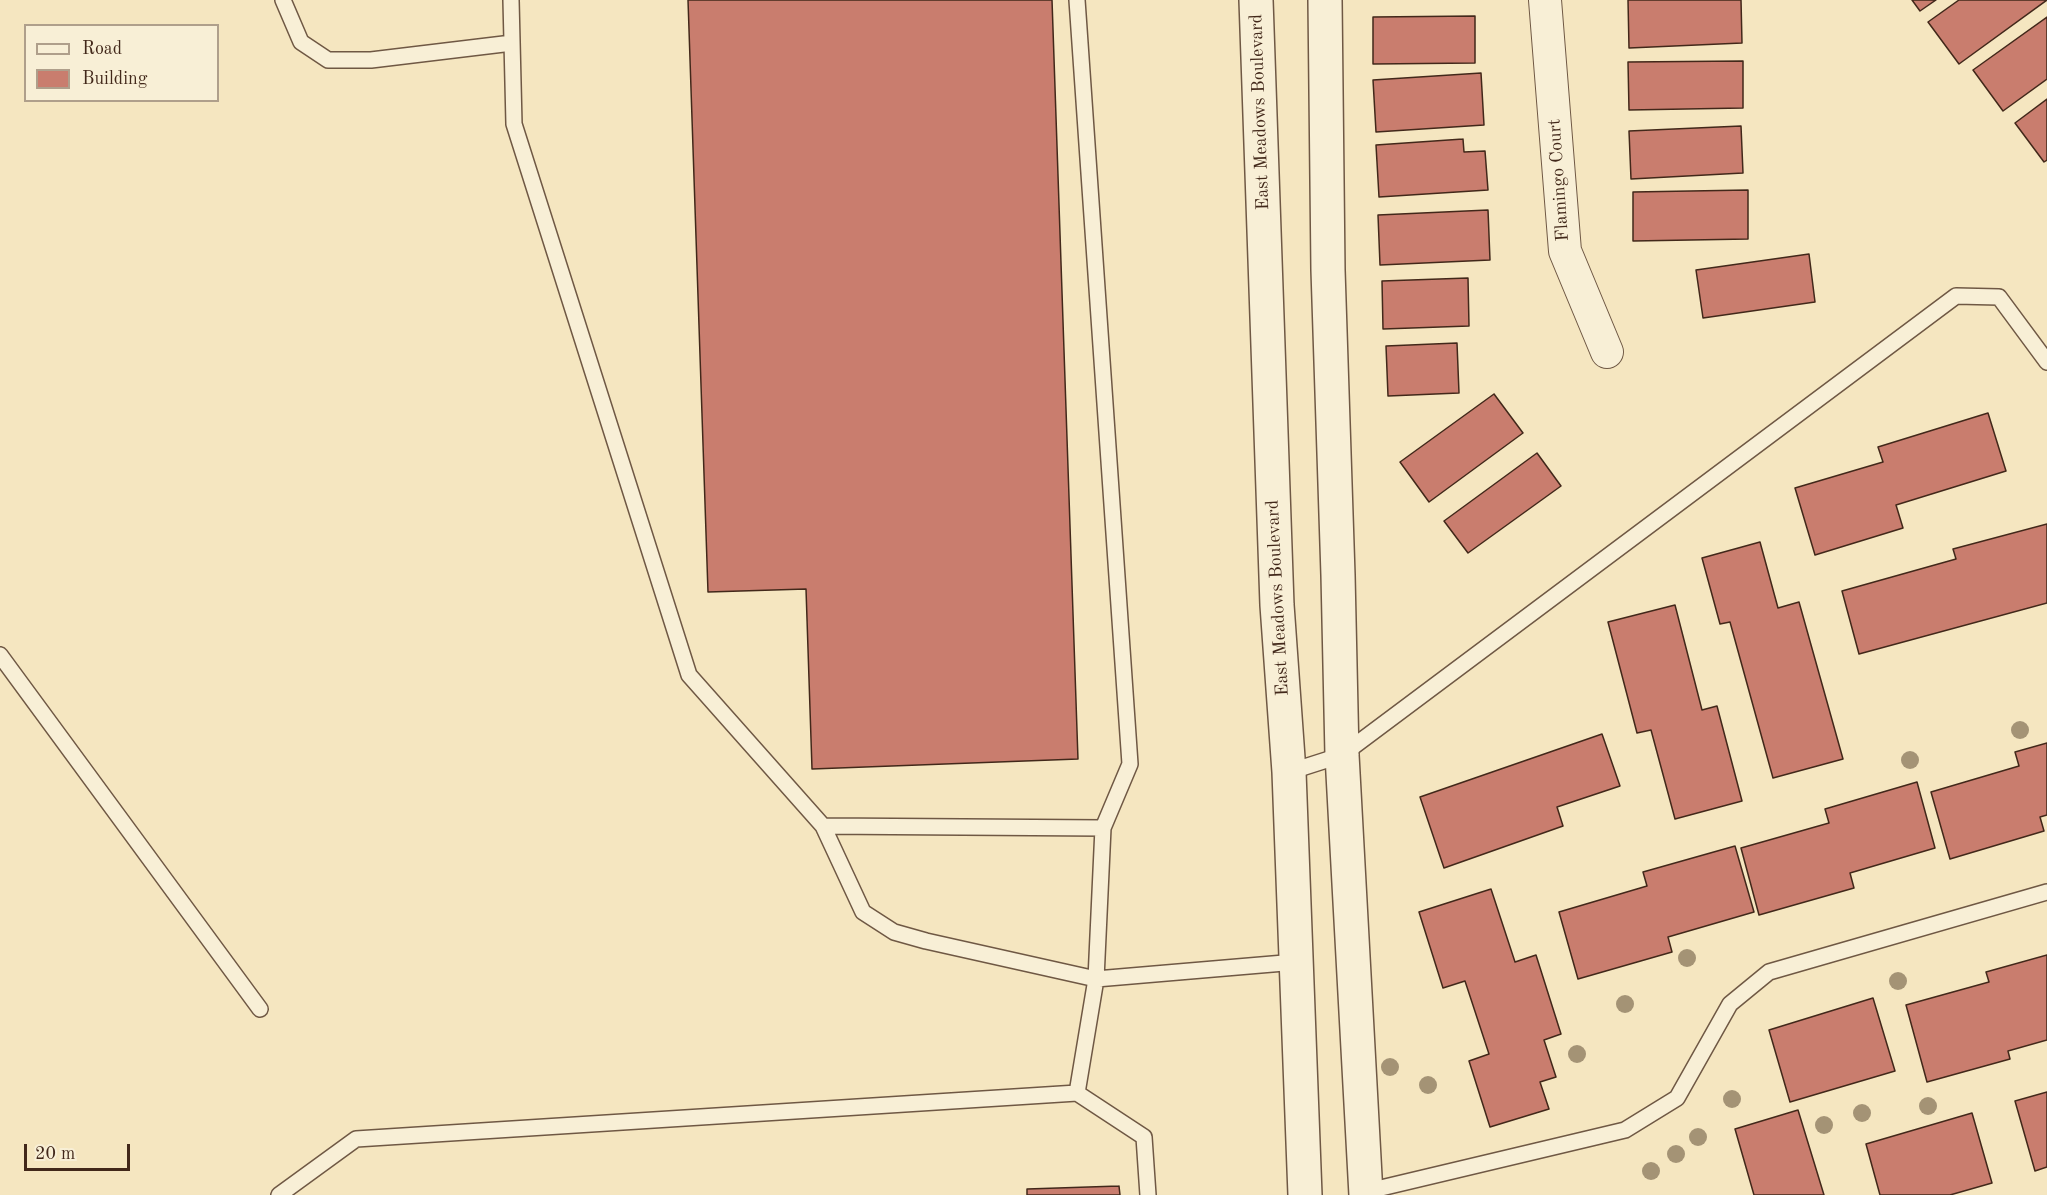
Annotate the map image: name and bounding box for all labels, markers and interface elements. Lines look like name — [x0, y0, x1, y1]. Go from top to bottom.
street label: East Meadows Boulevard — [1246, 14, 1274, 210]
legend — [24, 24, 219, 102]
text: Road — [82, 40, 122, 58]
text: Building — [82, 70, 147, 88]
street label: Flamingo Court — [1544, 118, 1574, 242]
street label: East Meadows Boulevard — [1262, 499, 1294, 697]
scale bar — [27, 1132, 134, 1170]
text: 20 m — [35, 1145, 75, 1163]

